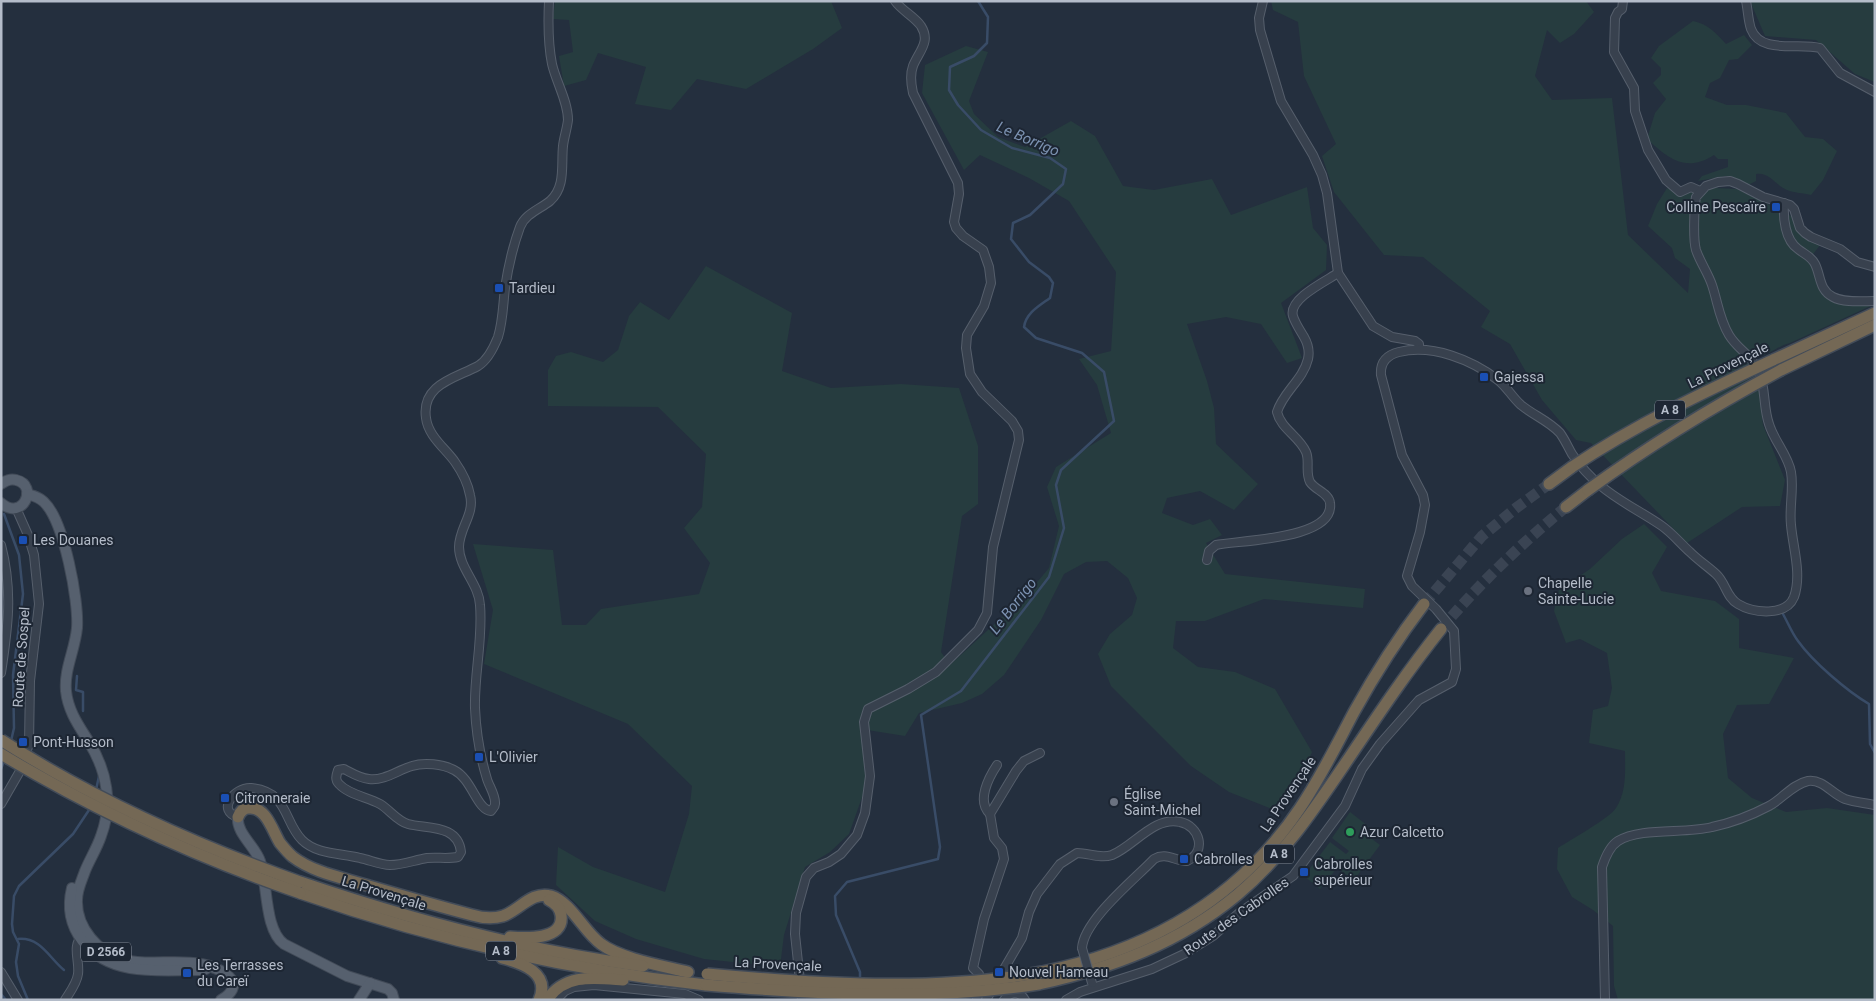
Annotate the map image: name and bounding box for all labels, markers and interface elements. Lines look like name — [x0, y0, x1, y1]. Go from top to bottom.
water label: Le Borrigo — [994, 118, 1062, 160]
place label: Colline Pescaïre — [1666, 199, 1766, 215]
marker: Colline Pescaïre — [1770, 201, 1782, 213]
place label: Tardieu — [509, 280, 555, 296]
marker: Tardieu — [493, 282, 505, 294]
street label: La Provençale — [1685, 339, 1771, 391]
place label: Gajessa — [1494, 369, 1544, 385]
marker: Gajessa — [1478, 371, 1490, 383]
road number: A 8 — [1655, 400, 1685, 420]
place label: Les Douanes — [33, 532, 114, 548]
marker: Les Douanes — [17, 534, 29, 546]
water label: Le Borrigo — [985, 574, 1041, 638]
place label: Chapelle Sainte-Lucie — [1538, 575, 1614, 607]
marker: Chapelle Sainte-Lucie — [1522, 585, 1534, 597]
street label: Route de Sospel — [10, 606, 32, 708]
place label: Pont-Husson — [33, 734, 114, 750]
marker: Pont-Husson — [17, 736, 29, 748]
place label: L'Olivier — [489, 749, 538, 765]
marker: L'Olivier — [473, 751, 485, 763]
street label: La Provençale — [1257, 753, 1319, 835]
place label: Église Saint-Michel — [1124, 785, 1201, 818]
place label: Citronneraie — [235, 790, 311, 806]
marker: Citronneraie — [219, 792, 231, 804]
marker: Église Saint-Michel — [1108, 796, 1120, 808]
place label: Azur Calcetto — [1360, 824, 1444, 840]
marker: Azur Calcetto — [1344, 826, 1356, 838]
road number: A 8 — [1264, 844, 1294, 864]
place label: Cabrolles — [1194, 851, 1253, 867]
marker: Cabrolles — [1178, 853, 1190, 865]
place label: Cabrolles supérieur — [1314, 856, 1373, 888]
marker: Cabrolles supérieur — [1298, 866, 1310, 878]
street label: La Provençale — [340, 873, 428, 913]
street label: Route des Cabrolles — [1180, 874, 1292, 958]
road number: A 8 — [486, 941, 516, 960]
road number: D 2566 — [81, 942, 131, 962]
street label: La Provençale — [734, 954, 822, 974]
place label: Les Terrasses du Careï — [197, 957, 283, 989]
place label: Nouvel Hameau — [1009, 964, 1108, 980]
marker: Nouvel Hameau — [993, 966, 1005, 978]
marker: Les Terrasses du Careï — [181, 967, 193, 979]

